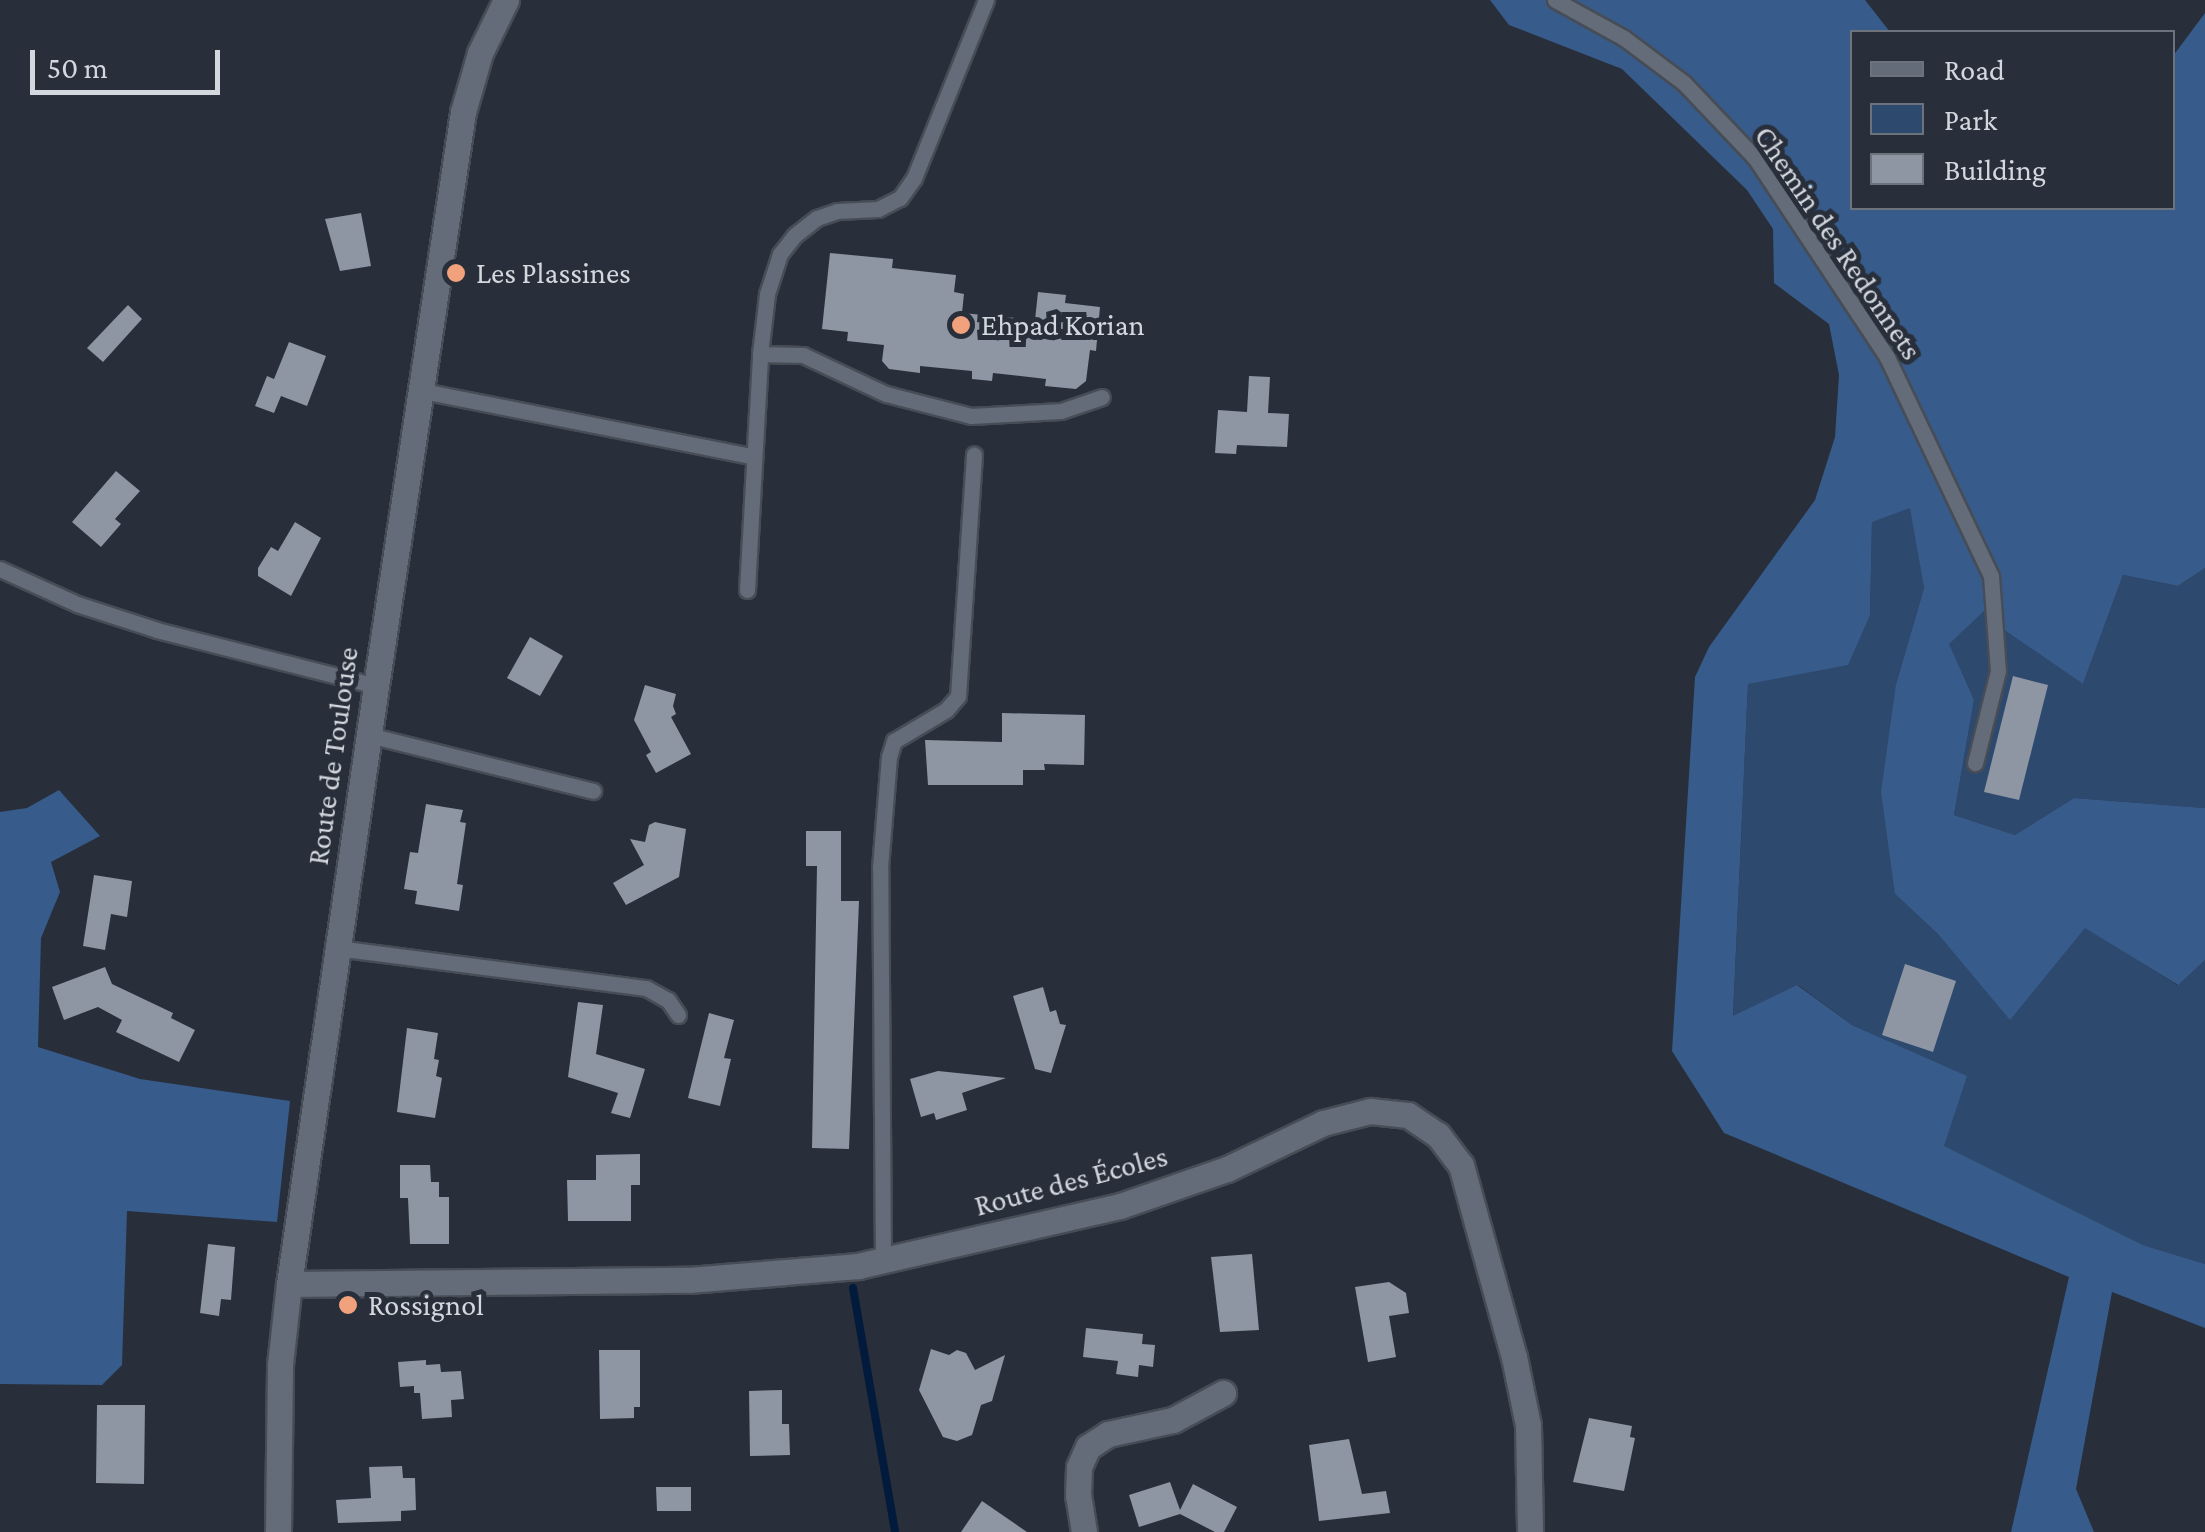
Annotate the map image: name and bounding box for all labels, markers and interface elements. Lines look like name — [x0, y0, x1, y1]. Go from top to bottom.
scale bar — [35, 30, 225, 92]
legend — [1850, 30, 2175, 210]
text: 50 m — [47, 51, 108, 84]
text: Road — [1944, 53, 2005, 86]
text: Park — [1944, 103, 1997, 136]
street label: Chemin des Redonnets — [1746, 119, 1930, 367]
text: Building — [1944, 153, 2046, 186]
place label: Les Plassines — [476, 255, 631, 291]
marker: Les Plassines — [445, 262, 467, 284]
place label: Ehpad Korian — [981, 307, 1145, 343]
marker: Ehpad Korian — [950, 314, 972, 336]
street label: Route de Toulouse — [300, 645, 366, 867]
street label: Route des Écoles — [971, 1138, 1171, 1224]
place label: Rossignol — [368, 1287, 484, 1323]
marker: Rossignol — [337, 1294, 359, 1316]

